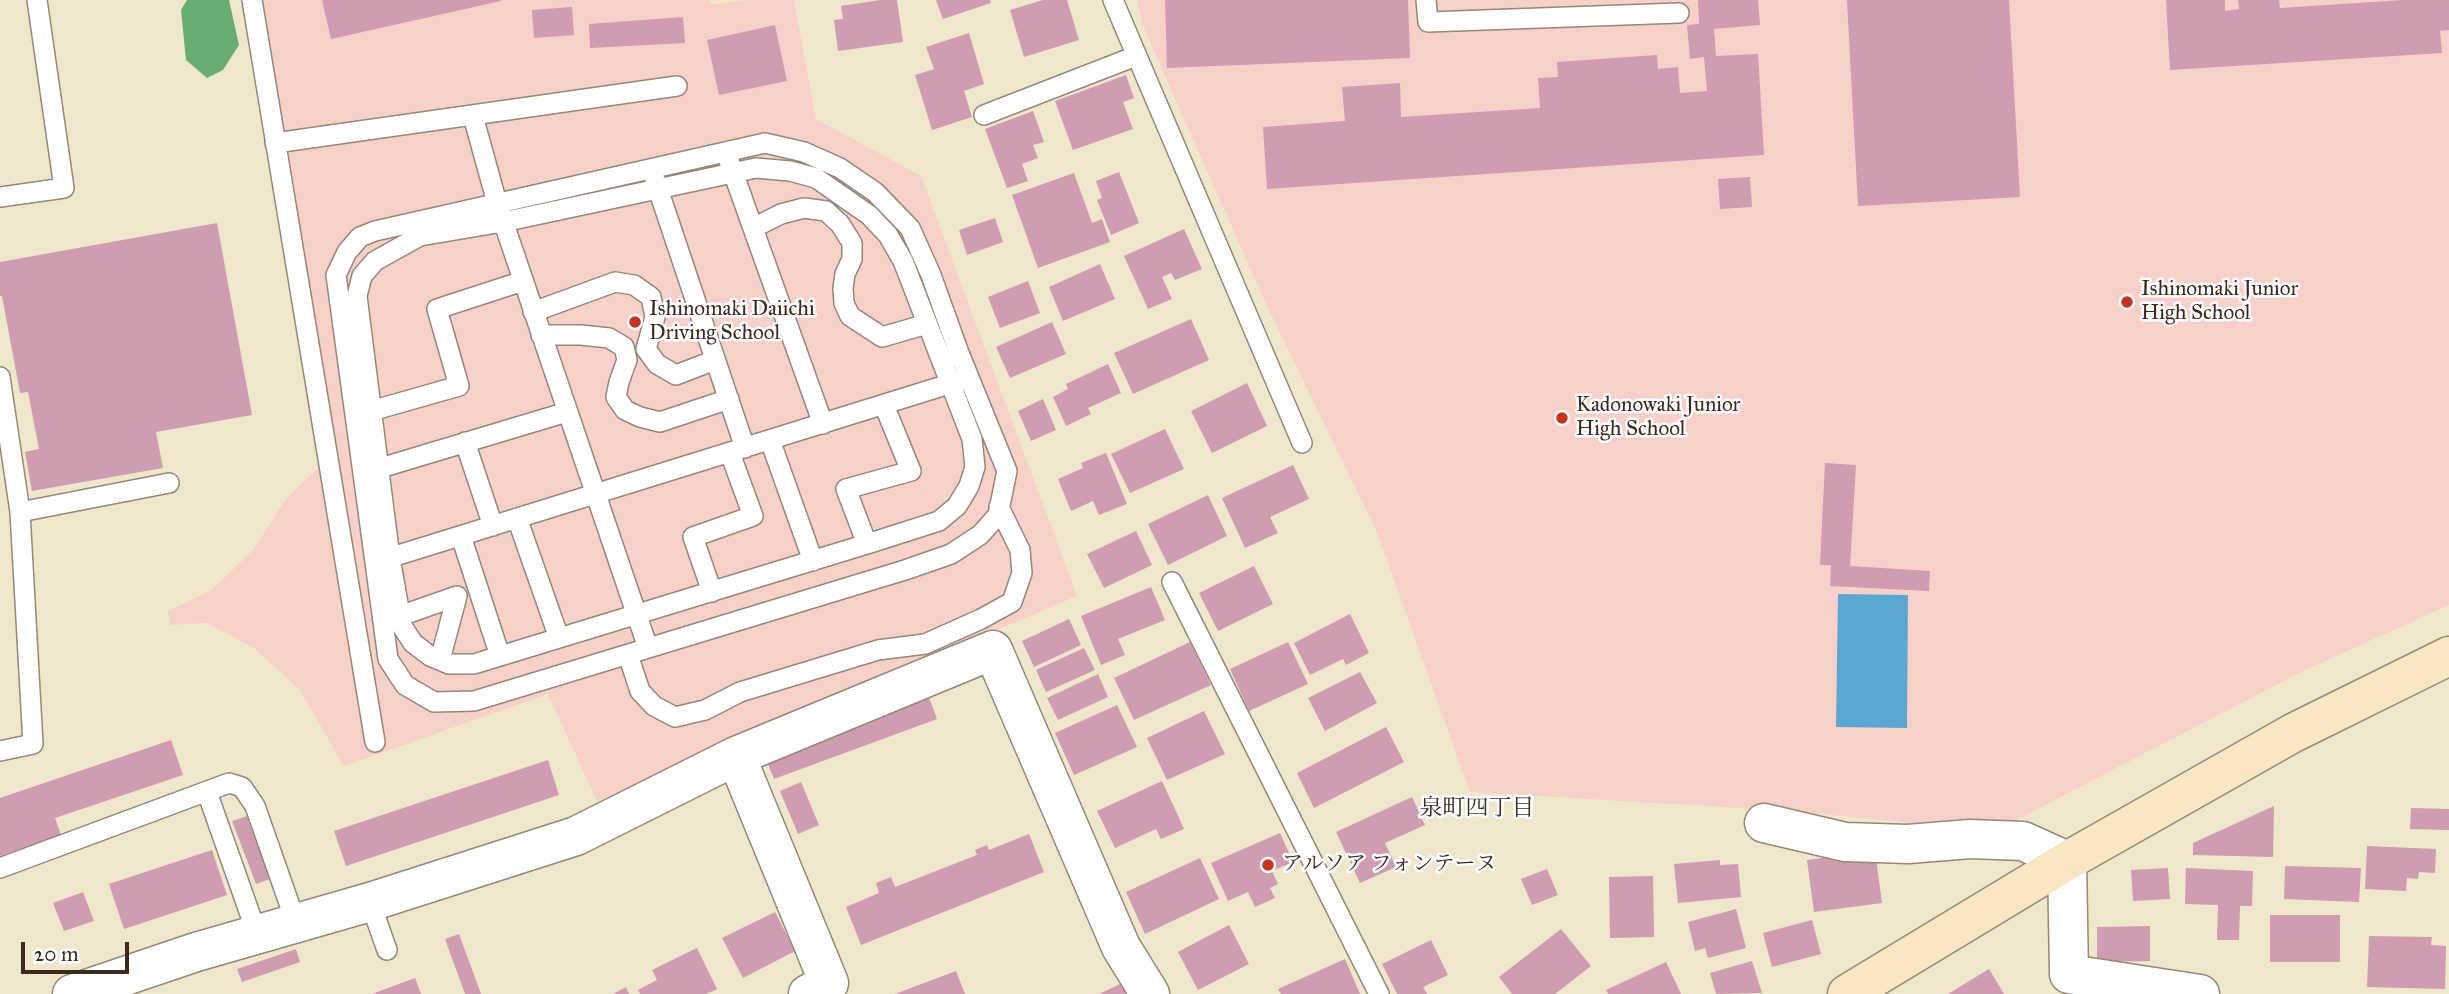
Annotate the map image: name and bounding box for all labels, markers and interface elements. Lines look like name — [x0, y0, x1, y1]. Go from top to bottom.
place label: Ishinomaki Junior High School — [2141, 277, 2298, 327]
marker: Ishinomaki Junior High School — [2119, 294, 2135, 310]
place label: Ishinomaki Daiichi Driving School — [649, 297, 815, 347]
marker: Ishinomaki Daiichi Driving School — [627, 314, 643, 330]
place label: Kadonowaki Junior High School — [1576, 393, 1740, 443]
marker: Kadonowaki Junior High School — [1554, 410, 1570, 426]
district label: 泉町四丁目 — [1420, 795, 1534, 823]
place label: アルソア フォンテーヌ — [1282, 852, 1497, 878]
marker: アルソア フォンテーヌ — [1260, 857, 1276, 873]
scale bar — [24, 928, 133, 972]
text: 20 m — [34, 941, 79, 967]

